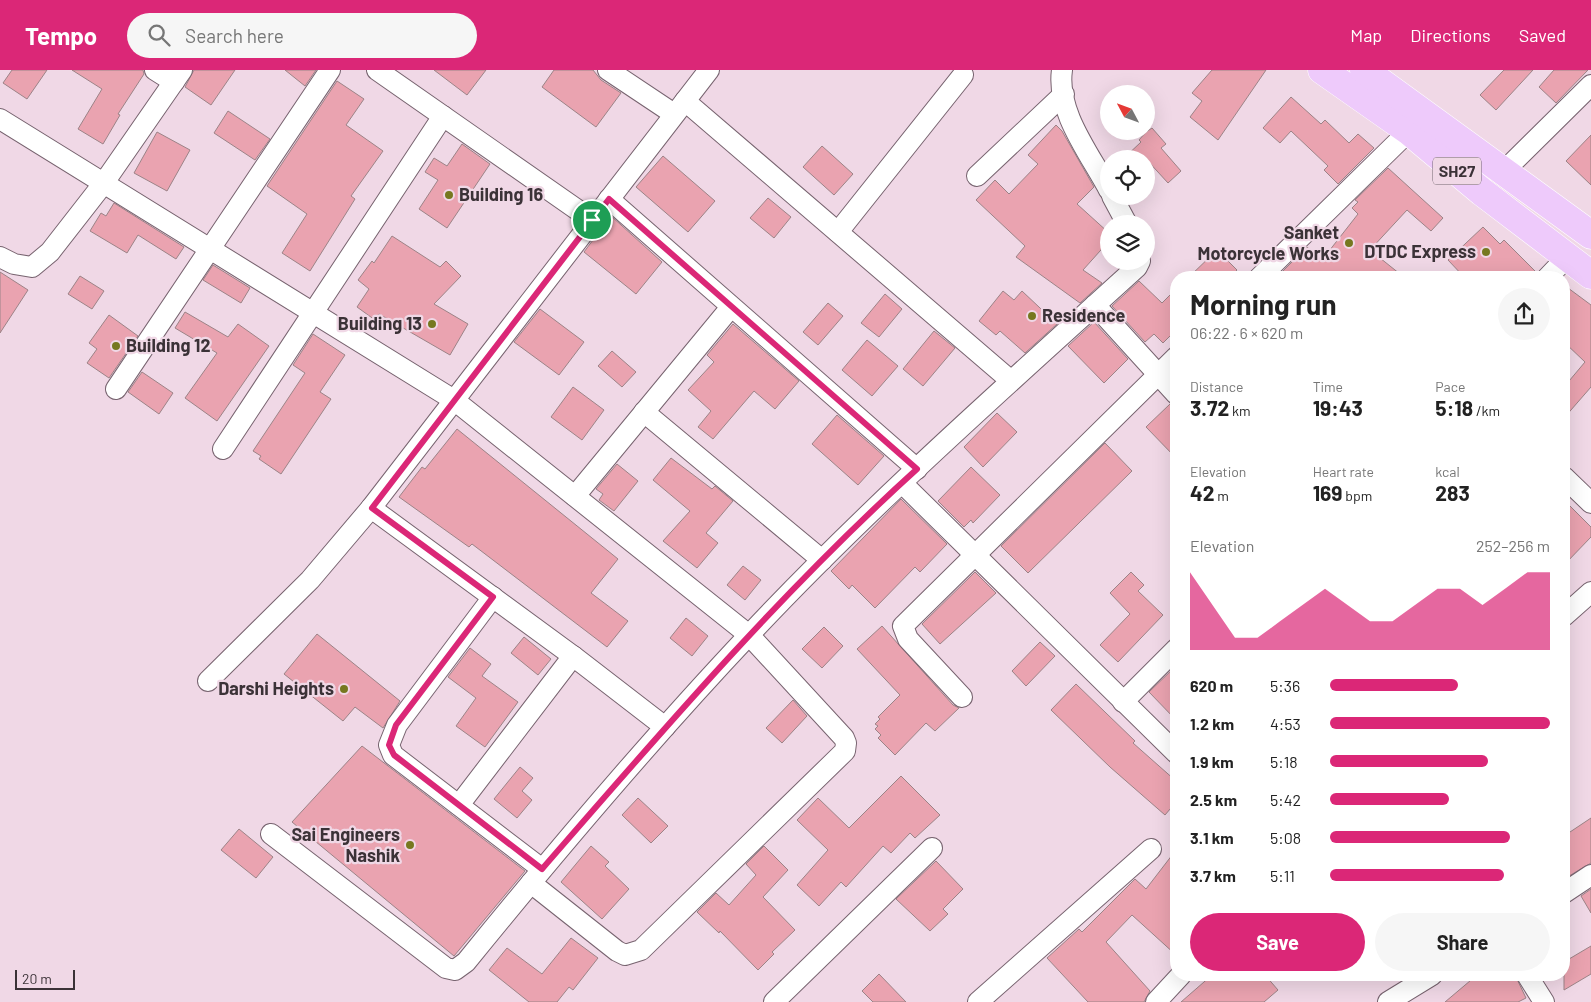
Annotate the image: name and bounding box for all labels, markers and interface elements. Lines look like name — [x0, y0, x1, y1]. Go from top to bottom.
search box — [127, 13, 477, 58]
text: Tempo — [25, 21, 97, 50]
icon: search — [145, 21, 173, 49]
text: Search here — [185, 24, 284, 47]
text: Map — [1350, 24, 1382, 46]
text: Directions — [1410, 24, 1491, 46]
text: Saved — [1519, 24, 1566, 46]
north arrow — [1100, 85, 1155, 140]
map controls — [1100, 85, 1155, 270]
button: locate — [1100, 150, 1155, 205]
road number: SH27 — [1433, 158, 1481, 184]
place label: Building 16 — [459, 183, 543, 205]
marker: Building 16 — [443, 189, 455, 201]
pin — [571, 199, 613, 241]
icon: arrive — [578, 206, 606, 234]
button: layers — [1100, 215, 1155, 270]
place label: Sanket Motorcycle Works — [1198, 221, 1339, 264]
marker: Sanket Motorcycle Works — [1343, 237, 1355, 249]
place label: DTDC Express — [1364, 240, 1476, 262]
marker: DTDC Express — [1480, 246, 1492, 258]
text: Morning run — [1190, 287, 1337, 321]
button: share — [1498, 288, 1550, 340]
place label: Residence — [1042, 304, 1126, 326]
marker: Residence — [1026, 310, 1038, 322]
place label: Building 13 — [338, 312, 422, 334]
marker: Building 13 — [426, 318, 438, 330]
text: 06:22 · 6 × 620 m — [1190, 323, 1303, 342]
place label: Building 12 — [126, 334, 211, 356]
marker: Building 12 — [110, 340, 122, 352]
text: Distance — [1190, 378, 1243, 395]
text: Time — [1313, 378, 1343, 395]
text: Pace — [1435, 378, 1465, 395]
text: 3.72 — [1190, 395, 1229, 420]
text: 19:43 — [1313, 395, 1363, 420]
text: 5:18 — [1435, 395, 1473, 420]
text: km — [1229, 402, 1251, 419]
text: /km — [1473, 402, 1500, 419]
text: Elevation — [1190, 463, 1246, 480]
text: Heart rate — [1313, 463, 1374, 480]
text: kcal — [1435, 463, 1460, 480]
text: 42 — [1190, 480, 1214, 505]
text: 169 — [1313, 480, 1343, 505]
text: 283 — [1435, 480, 1470, 505]
text: m — [1214, 487, 1229, 504]
text: bpm — [1343, 487, 1372, 504]
text: Elevation — [1190, 536, 1254, 555]
text: 252–256 m — [1476, 536, 1550, 555]
text: 620 m — [1190, 676, 1233, 695]
text: 5:36 — [1270, 676, 1300, 695]
place label: Darshi Heights — [218, 677, 334, 699]
marker: Darshi Heights — [338, 683, 350, 695]
text: 1.2 km — [1190, 714, 1234, 733]
text: 4:53 — [1270, 714, 1301, 733]
text: 1.9 km — [1190, 752, 1234, 771]
text: 5:18 — [1270, 752, 1298, 771]
text: 2.5 km — [1190, 790, 1237, 809]
text: 5:42 — [1270, 790, 1301, 809]
place label: Sai Engineers Nashik — [292, 823, 400, 866]
text: 3.1 km — [1190, 828, 1234, 847]
text: 5:08 — [1270, 828, 1301, 847]
marker: Sai Engineers Nashik — [404, 839, 416, 851]
text: 3.7 km — [1190, 866, 1236, 885]
text: 5:11 — [1270, 866, 1295, 885]
button: Save — [1190, 913, 1365, 971]
button: Share — [1375, 913, 1550, 971]
scale bar — [15, 967, 75, 990]
text: 20 m — [22, 970, 52, 987]

